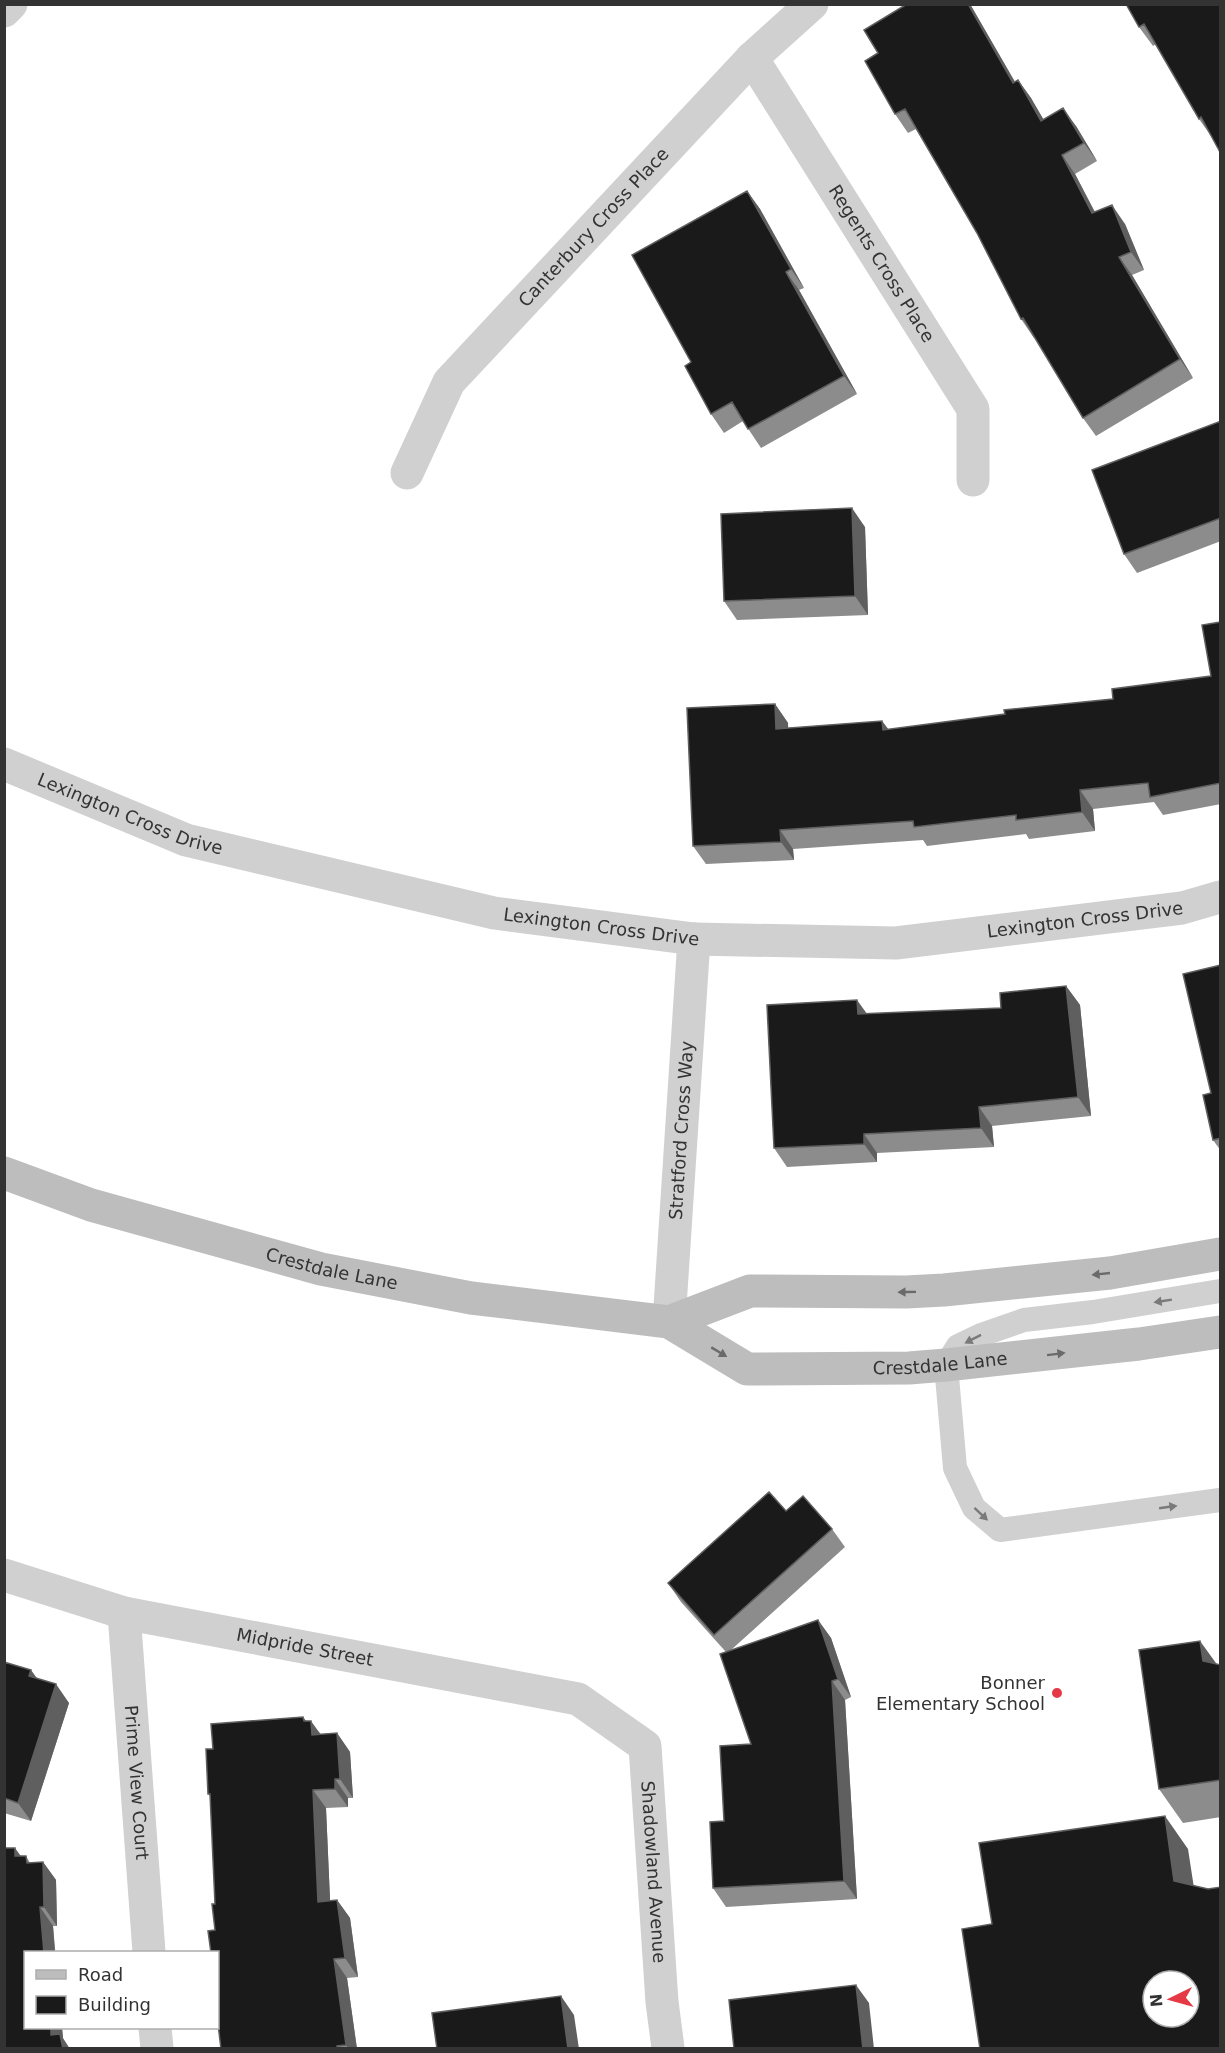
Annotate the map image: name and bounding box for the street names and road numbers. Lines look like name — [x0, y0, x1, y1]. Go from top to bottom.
street label: Canterbury Cross Place — [514, 143, 673, 311]
street label: Regents Cross Place — [825, 181, 939, 346]
street label: Lexington Cross Drive — [35, 768, 225, 858]
street label: Lexington Cross Drive — [986, 897, 1184, 942]
street label: Lexington Cross Drive — [502, 903, 701, 950]
street label: Stratford Cross Way — [665, 1040, 697, 1220]
street label: Crestdale Lane — [263, 1243, 400, 1294]
street label: Crestdale Lane — [873, 1347, 1008, 1378]
street label: Midpride Street — [235, 1624, 375, 1670]
street label: Prime View Court — [121, 1704, 153, 1861]
street label: Shadowland Avenue — [637, 1780, 670, 1964]

